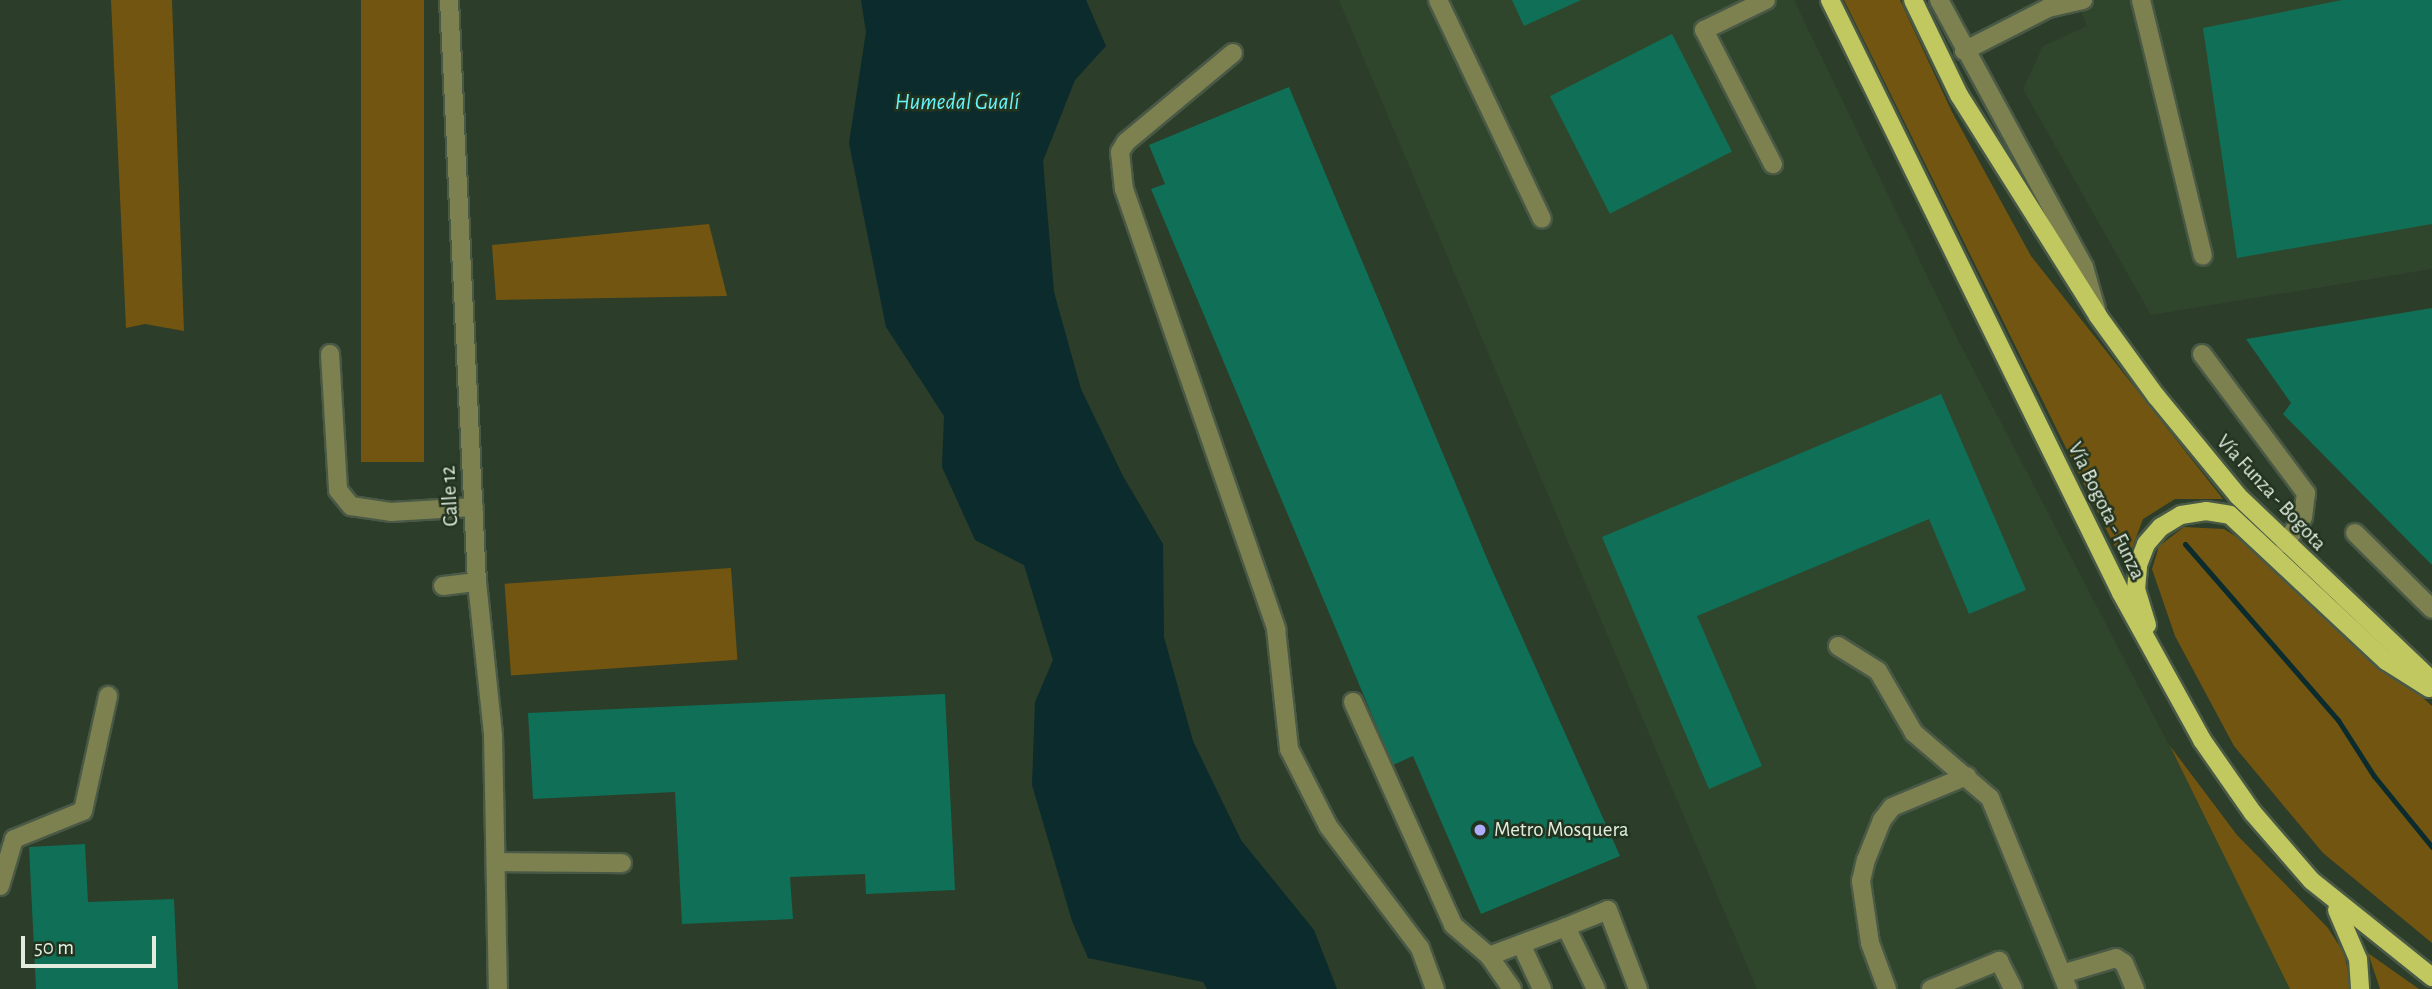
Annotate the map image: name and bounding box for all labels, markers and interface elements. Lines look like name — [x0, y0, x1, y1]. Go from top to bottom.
water label: Humedal Gualí — [895, 89, 1019, 117]
street label: Vía Funza - Bogota — [2211, 430, 2331, 556]
street label: Vía Bogota - Funza — [2062, 438, 2150, 584]
street label: Calle 12 — [436, 465, 464, 527]
place label: Metro Mosquera — [1494, 817, 1629, 843]
marker: Metro Mosquera — [1472, 822, 1488, 838]
scale bar — [24, 922, 159, 966]
text: 50 m — [34, 937, 74, 958]

